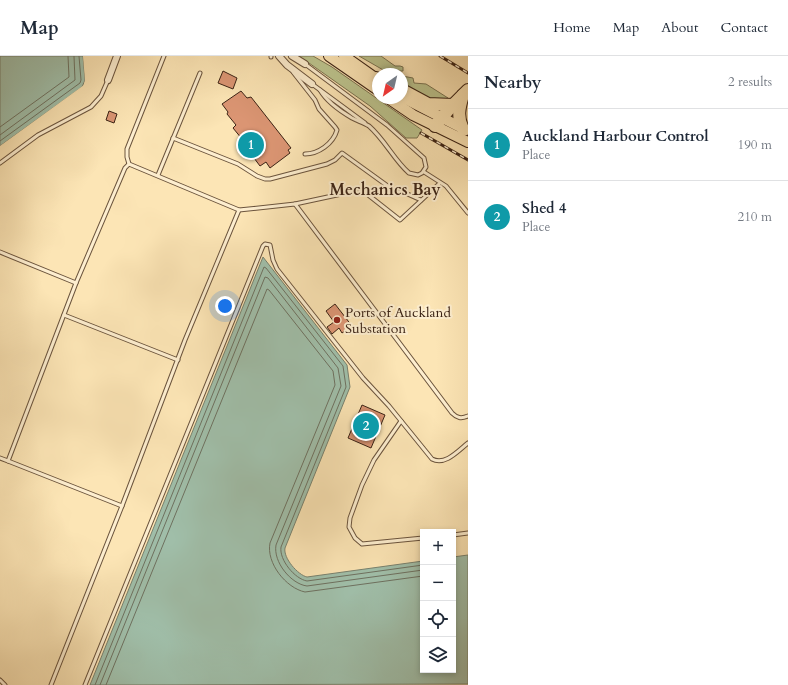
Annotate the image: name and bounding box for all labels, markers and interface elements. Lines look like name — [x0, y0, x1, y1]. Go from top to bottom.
text: Map — [20, 15, 59, 41]
text: Home — [553, 18, 591, 37]
text: Map — [613, 18, 639, 37]
text: About — [661, 18, 698, 37]
text: Contact — [720, 18, 768, 37]
north arrow — [372, 68, 408, 104]
text: Nearby — [484, 71, 541, 94]
text: 2 results — [728, 73, 772, 91]
text: Auckland Harbour Control — [522, 126, 709, 146]
pin: 1 — [238, 130, 264, 160]
text: 1 — [494, 136, 500, 154]
text: 190 m — [738, 136, 772, 154]
text: Place — [522, 146, 550, 164]
district label: Mechanics Bay — [329, 179, 441, 201]
text: Shed 4 — [522, 198, 566, 218]
text: 2 — [494, 208, 500, 226]
text: 210 m — [738, 208, 772, 226]
text: Place — [522, 218, 550, 236]
your location — [215, 296, 235, 316]
place label: Ports of Auckland Substation — [345, 303, 451, 338]
marker: Ports of Auckland Substation — [332, 315, 342, 325]
pin: 2 — [353, 411, 379, 441]
map controls — [420, 529, 456, 673]
button: + — [420, 529, 456, 565]
button: − — [420, 565, 456, 601]
button: locate — [420, 601, 456, 637]
button: layers — [420, 637, 456, 673]

